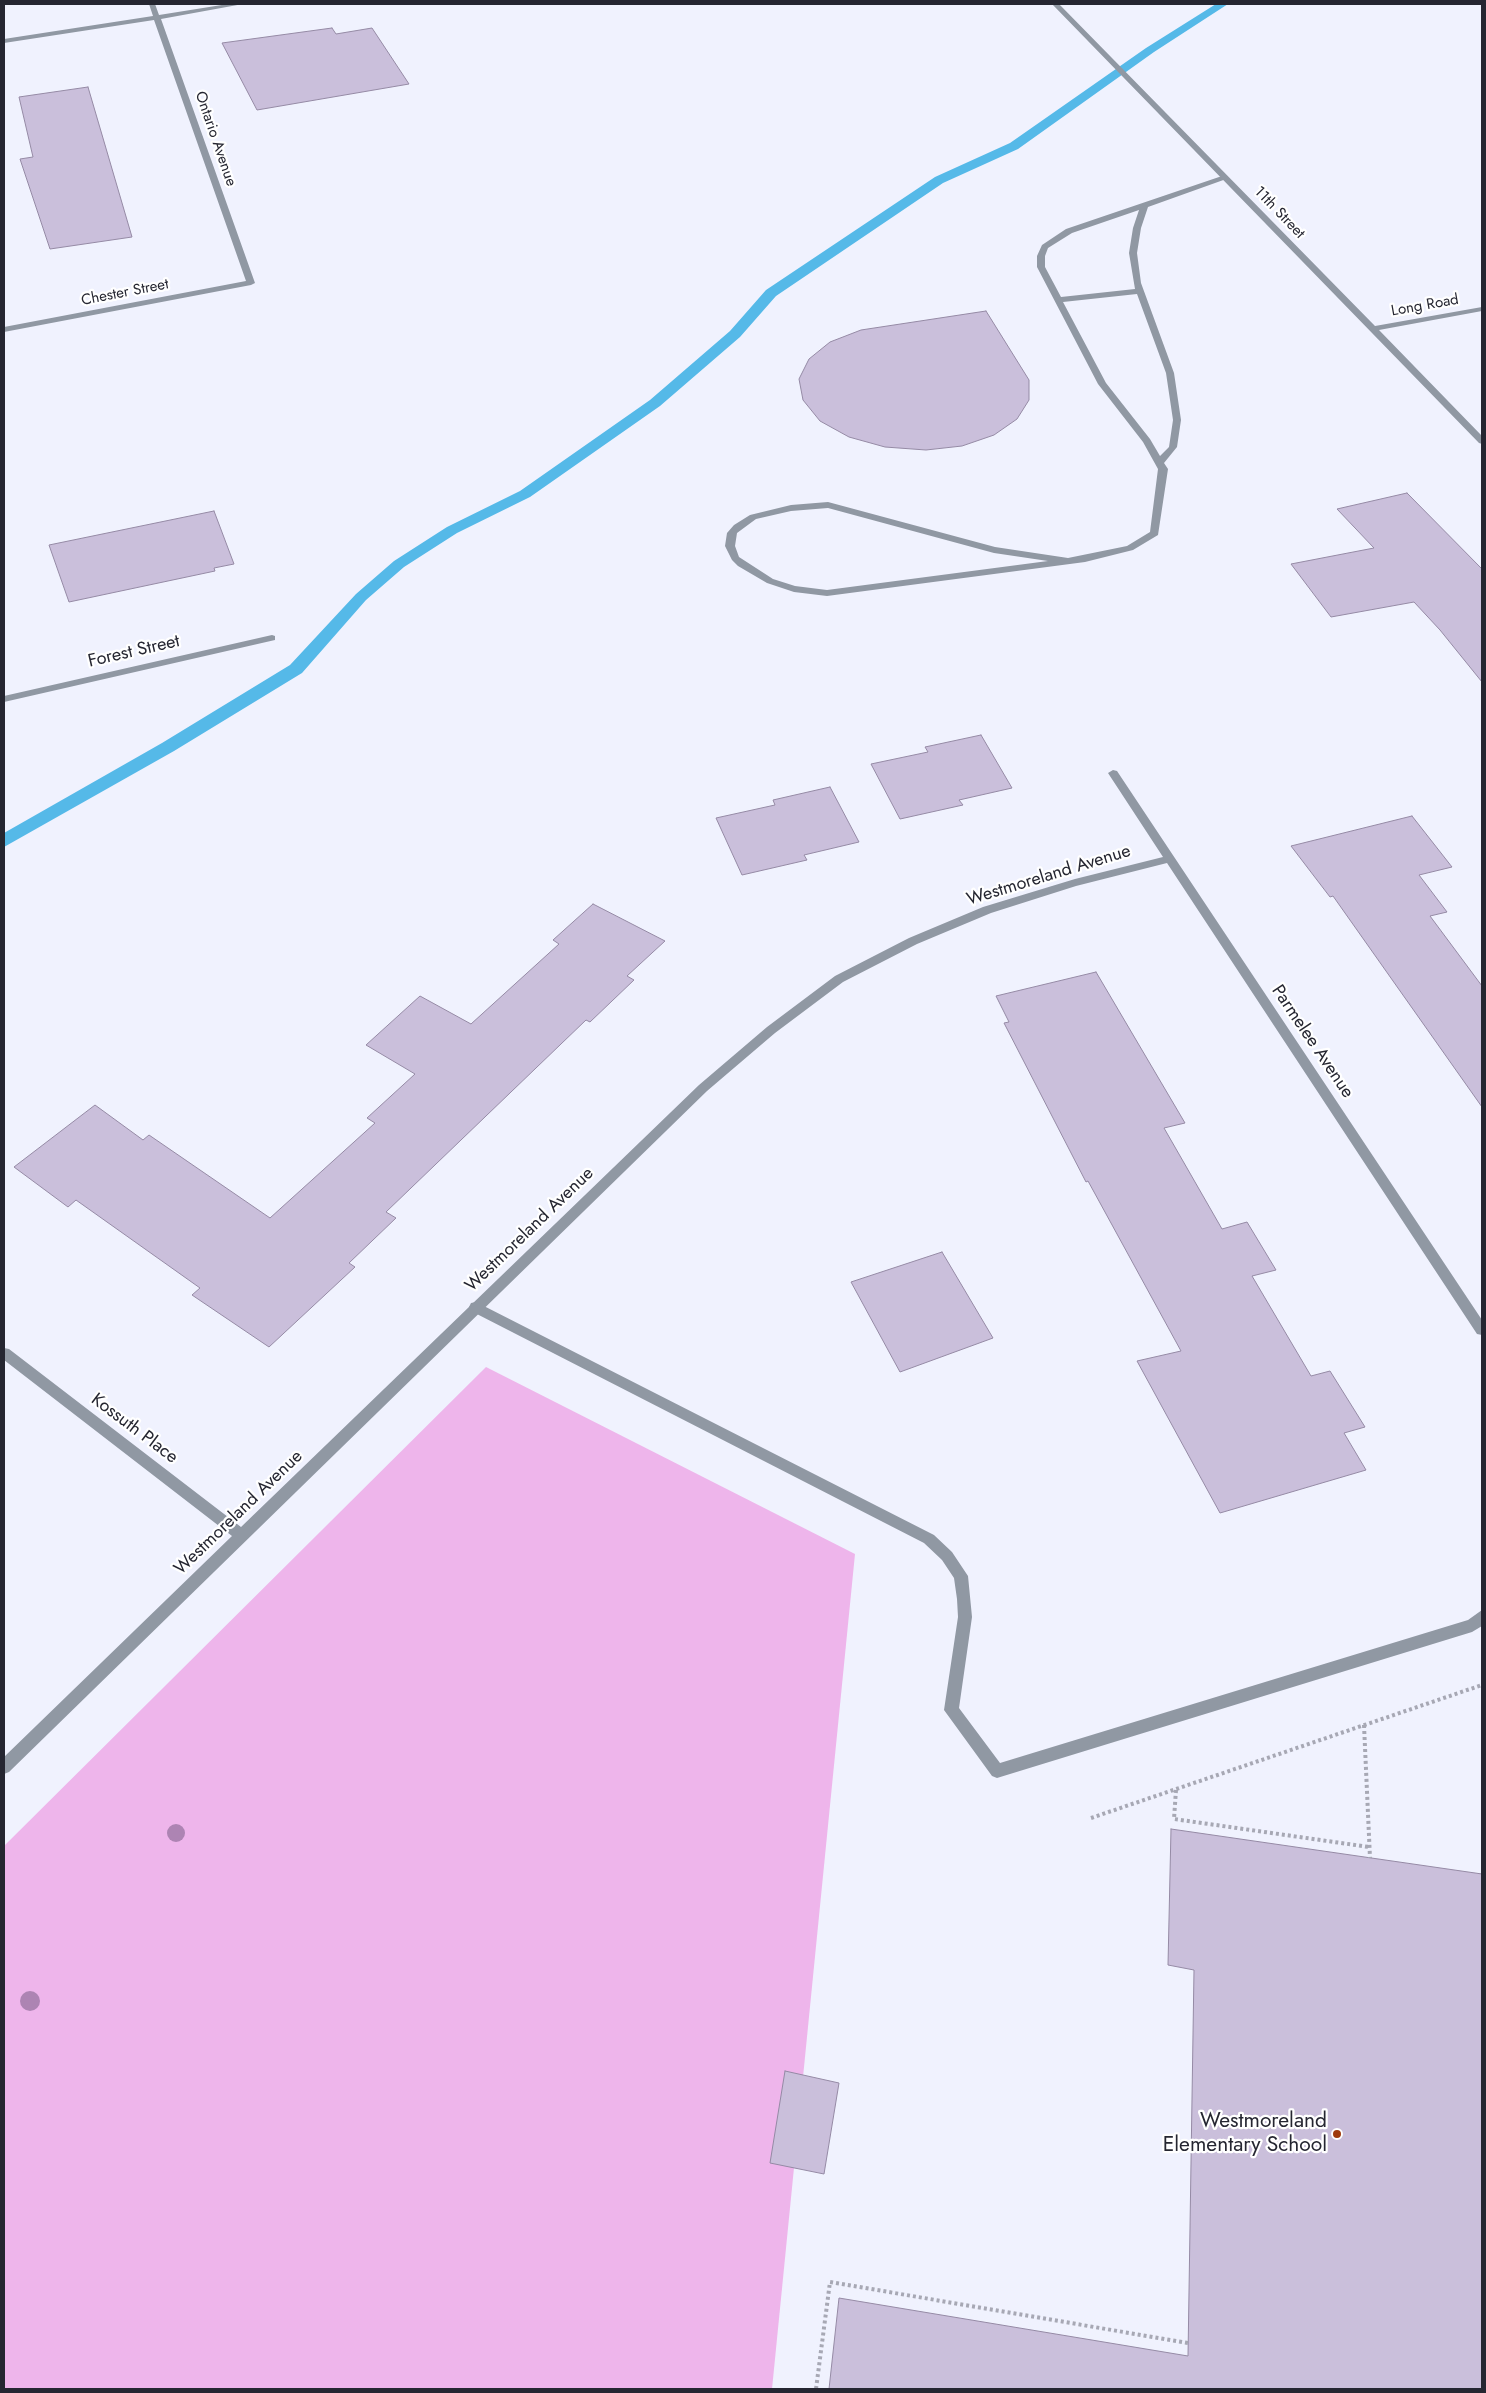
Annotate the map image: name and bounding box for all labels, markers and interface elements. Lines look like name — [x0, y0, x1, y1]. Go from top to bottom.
street label: Ontario Avenue — [190, 89, 240, 189]
street label: 11th Street — [1250, 183, 1308, 243]
street label: Chester Street — [80, 276, 170, 310]
street label: Long Road — [1390, 291, 1460, 321]
street label: Forest Street — [86, 631, 182, 673]
street label: Westmoreland Avenue — [964, 841, 1134, 911]
street label: Parmelee Avenue — [1266, 981, 1358, 1103]
street label: Westmoreland Avenue — [461, 1163, 599, 1297]
street label: Kossuth Place — [86, 1389, 182, 1469]
street label: Westmoreland Avenue — [170, 1446, 308, 1580]
place label: Westmoreland Elementary School — [1163, 2109, 1327, 2159]
marker: Westmoreland Elementary School — [1331, 2128, 1343, 2140]

